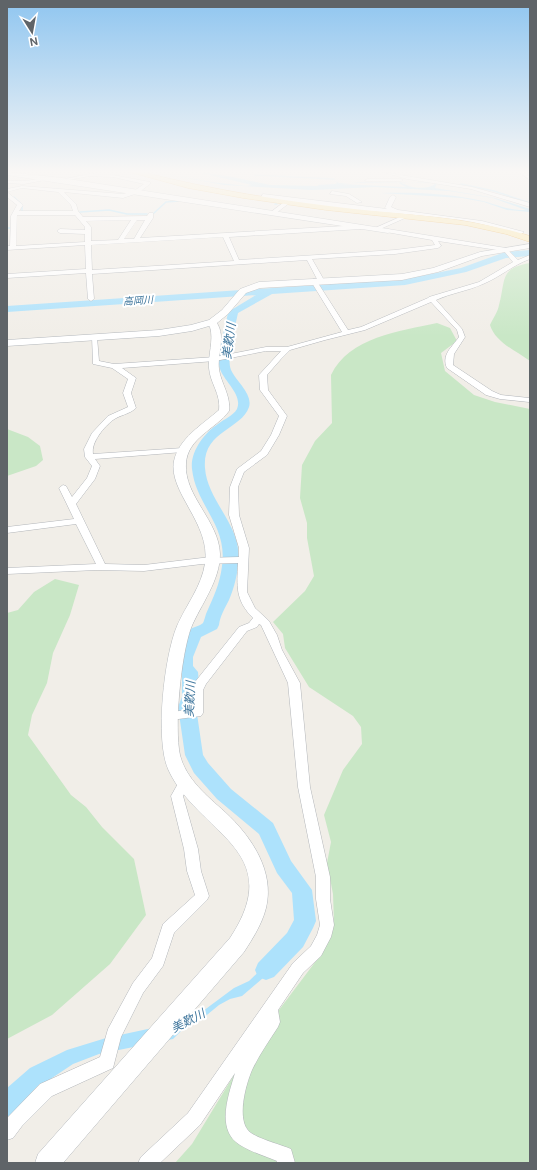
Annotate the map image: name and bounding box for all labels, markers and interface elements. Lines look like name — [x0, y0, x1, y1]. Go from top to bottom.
north arrow — [12, 12, 52, 52]
text: N — [29, 34, 39, 49]
water label: 高岡川 — [123, 293, 154, 308]
water label: 美歎川 — [219, 320, 240, 360]
water label: 美歎川 — [181, 679, 199, 717]
water label: 美歎川 — [168, 1005, 209, 1036]

